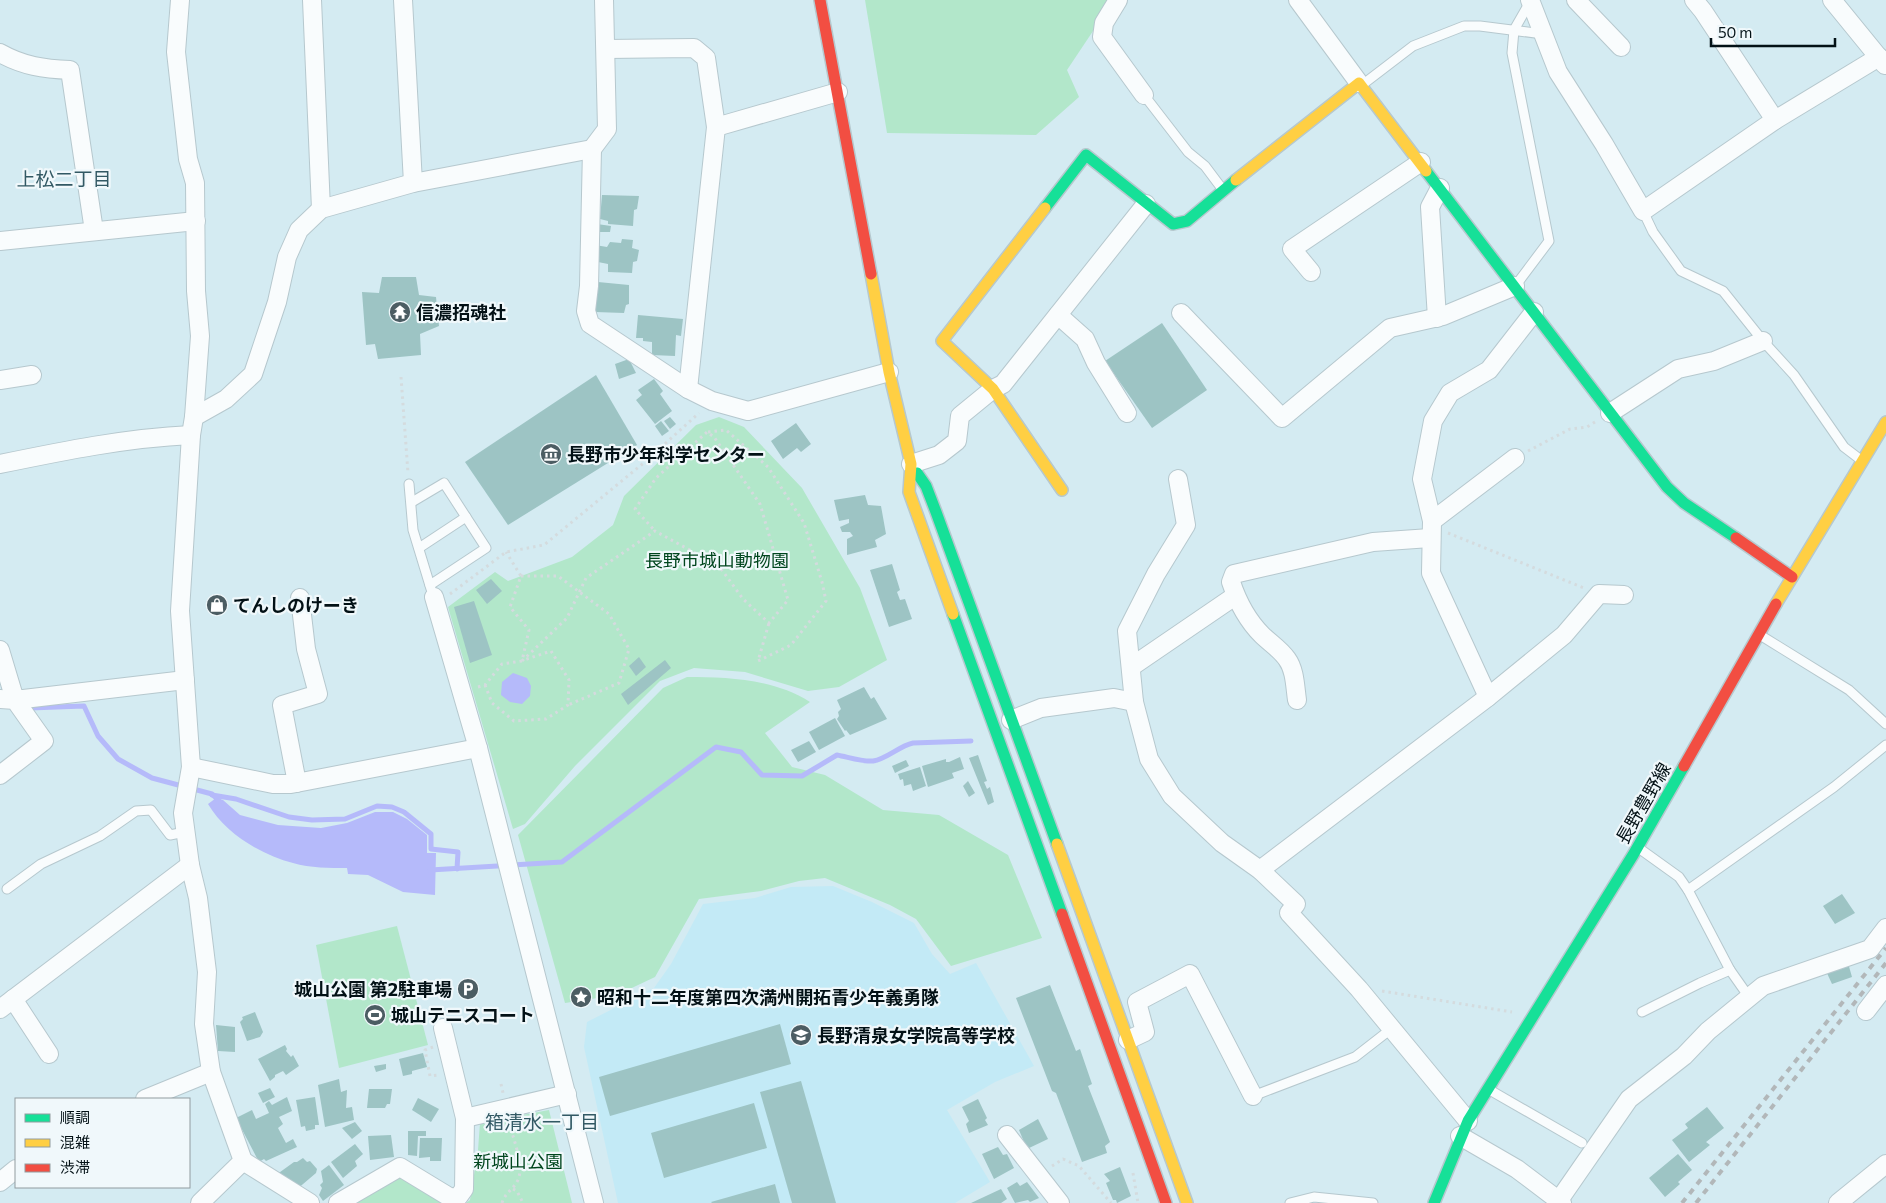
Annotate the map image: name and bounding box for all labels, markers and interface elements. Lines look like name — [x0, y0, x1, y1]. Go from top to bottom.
scale bar — [1711, 15, 1835, 47]
text: 50 m — [1718, 23, 1752, 41]
district label: 上松二丁目 — [16, 167, 112, 190]
temple icon: 信濃招魂社 — [388, 300, 412, 324]
place label: 信濃招魂社 — [416, 301, 506, 323]
museum icon: 長野市少年科学センター — [539, 442, 563, 466]
place label: 長野市少年科学センター — [567, 443, 765, 465]
park label: 長野市城山動物園 — [645, 549, 789, 571]
shop icon: てんしのけーき — [205, 593, 229, 617]
place label: てんしのけーき — [233, 594, 359, 616]
street label: 長野豊野線 — [1611, 759, 1675, 847]
parking icon: 城山公園 第2駐車場 — [456, 977, 480, 1001]
place label: 城山公園 第2駐車場 — [294, 978, 452, 1000]
place icon: 昭和十二年度第四次満州開拓青少年義勇隊 — [569, 985, 593, 1009]
place label: 昭和十二年度第四次満州開拓青少年義勇隊 — [597, 986, 939, 1008]
sports icon: 城山テニスコート — [363, 1003, 387, 1027]
place label: 城山テニスコート — [391, 1004, 535, 1026]
school or university icon: 長野清泉女学院高等学校 — [789, 1023, 813, 1047]
place label: 長野清泉女学院高等学校 — [817, 1024, 1015, 1046]
legend — [15, 1098, 190, 1188]
text: 順調 — [60, 1108, 90, 1126]
district label: 箱清水一丁目 — [485, 1110, 599, 1133]
text: 混雑 — [60, 1133, 90, 1151]
park label: 新城山公園 — [473, 1150, 563, 1172]
text: 渋滞 — [60, 1158, 90, 1176]

